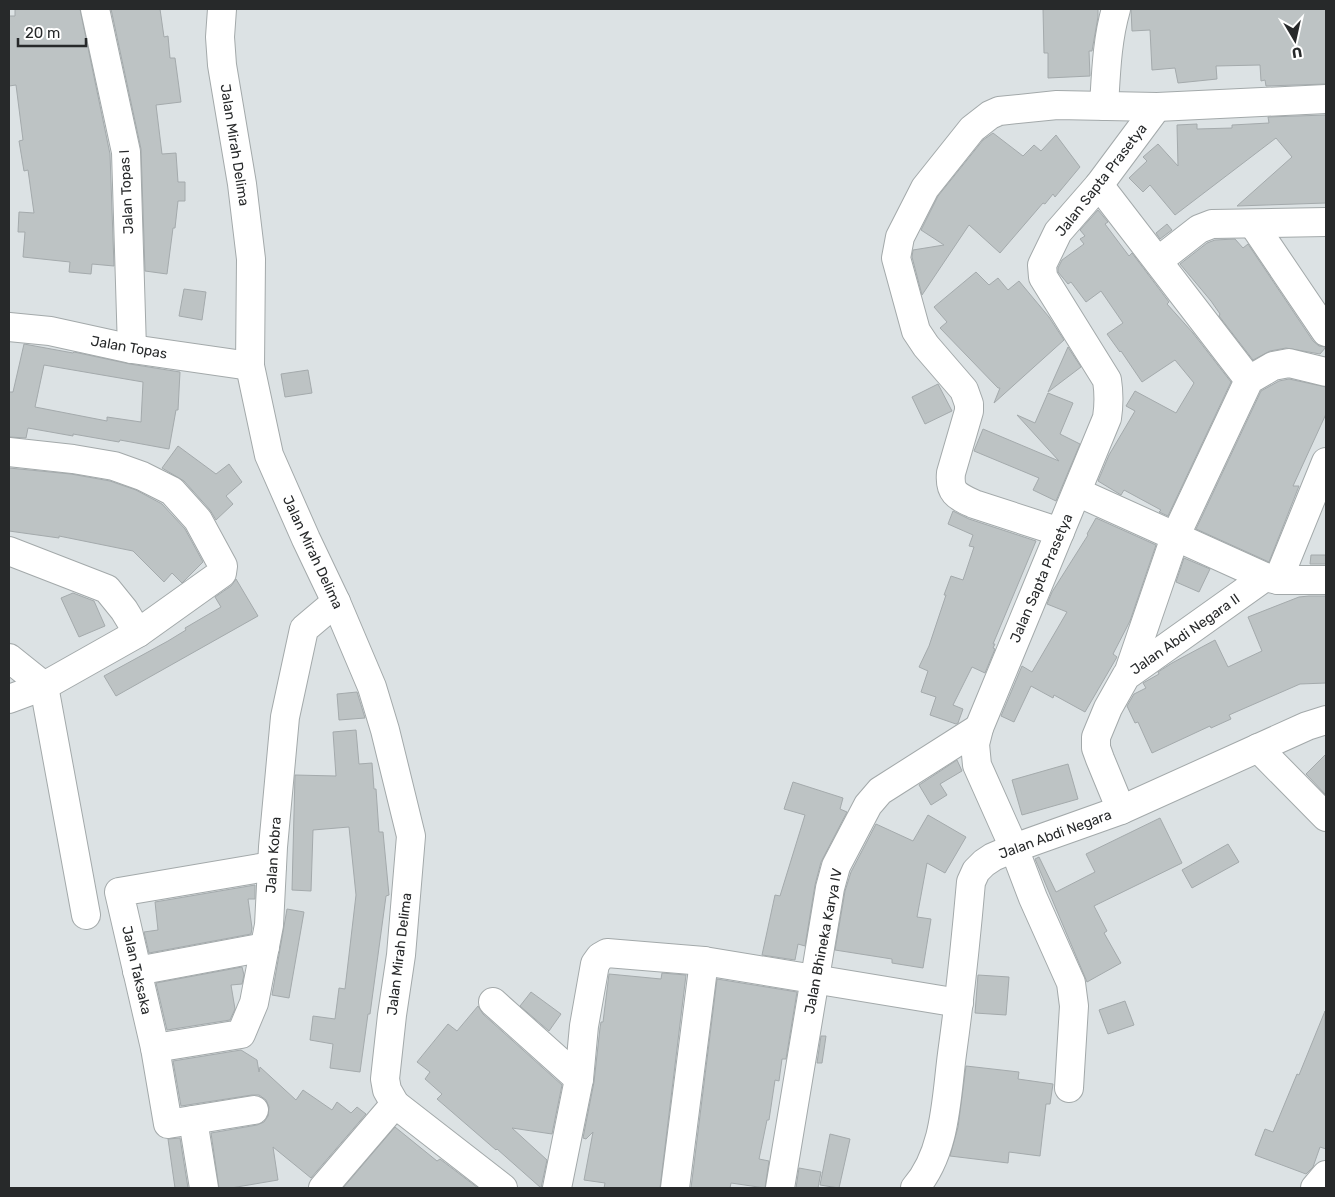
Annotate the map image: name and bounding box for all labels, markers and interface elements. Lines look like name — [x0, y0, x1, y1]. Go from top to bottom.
scale bar — [18, 15, 85, 47]
north arrow — [1270, 15, 1320, 65]
text: 20 m — [25, 24, 60, 42]
text: U — [1291, 43, 1303, 62]
street label: Jalan Mirah Delima — [216, 83, 253, 207]
street label: Jalan Sapta Prasetya — [1052, 121, 1151, 240]
street label: Jalan Topas I — [116, 149, 137, 235]
street label: Jalan Topas — [89, 332, 168, 363]
street label: Jalan Mirah Delima — [279, 493, 346, 612]
street label: Jalan Sapta Prasetya — [1007, 511, 1076, 645]
street label: Jalan Abdi Negara II — [1127, 590, 1243, 679]
street label: Jalan Abdi Negara — [997, 806, 1114, 863]
street label: Jalan Kobra — [262, 816, 285, 894]
street label: Jalan Bhineka Karya IV — [801, 867, 846, 1016]
street label: Jalan Mirah Delima — [384, 892, 415, 1016]
street label: Jalan Taksaka — [118, 924, 155, 1016]

